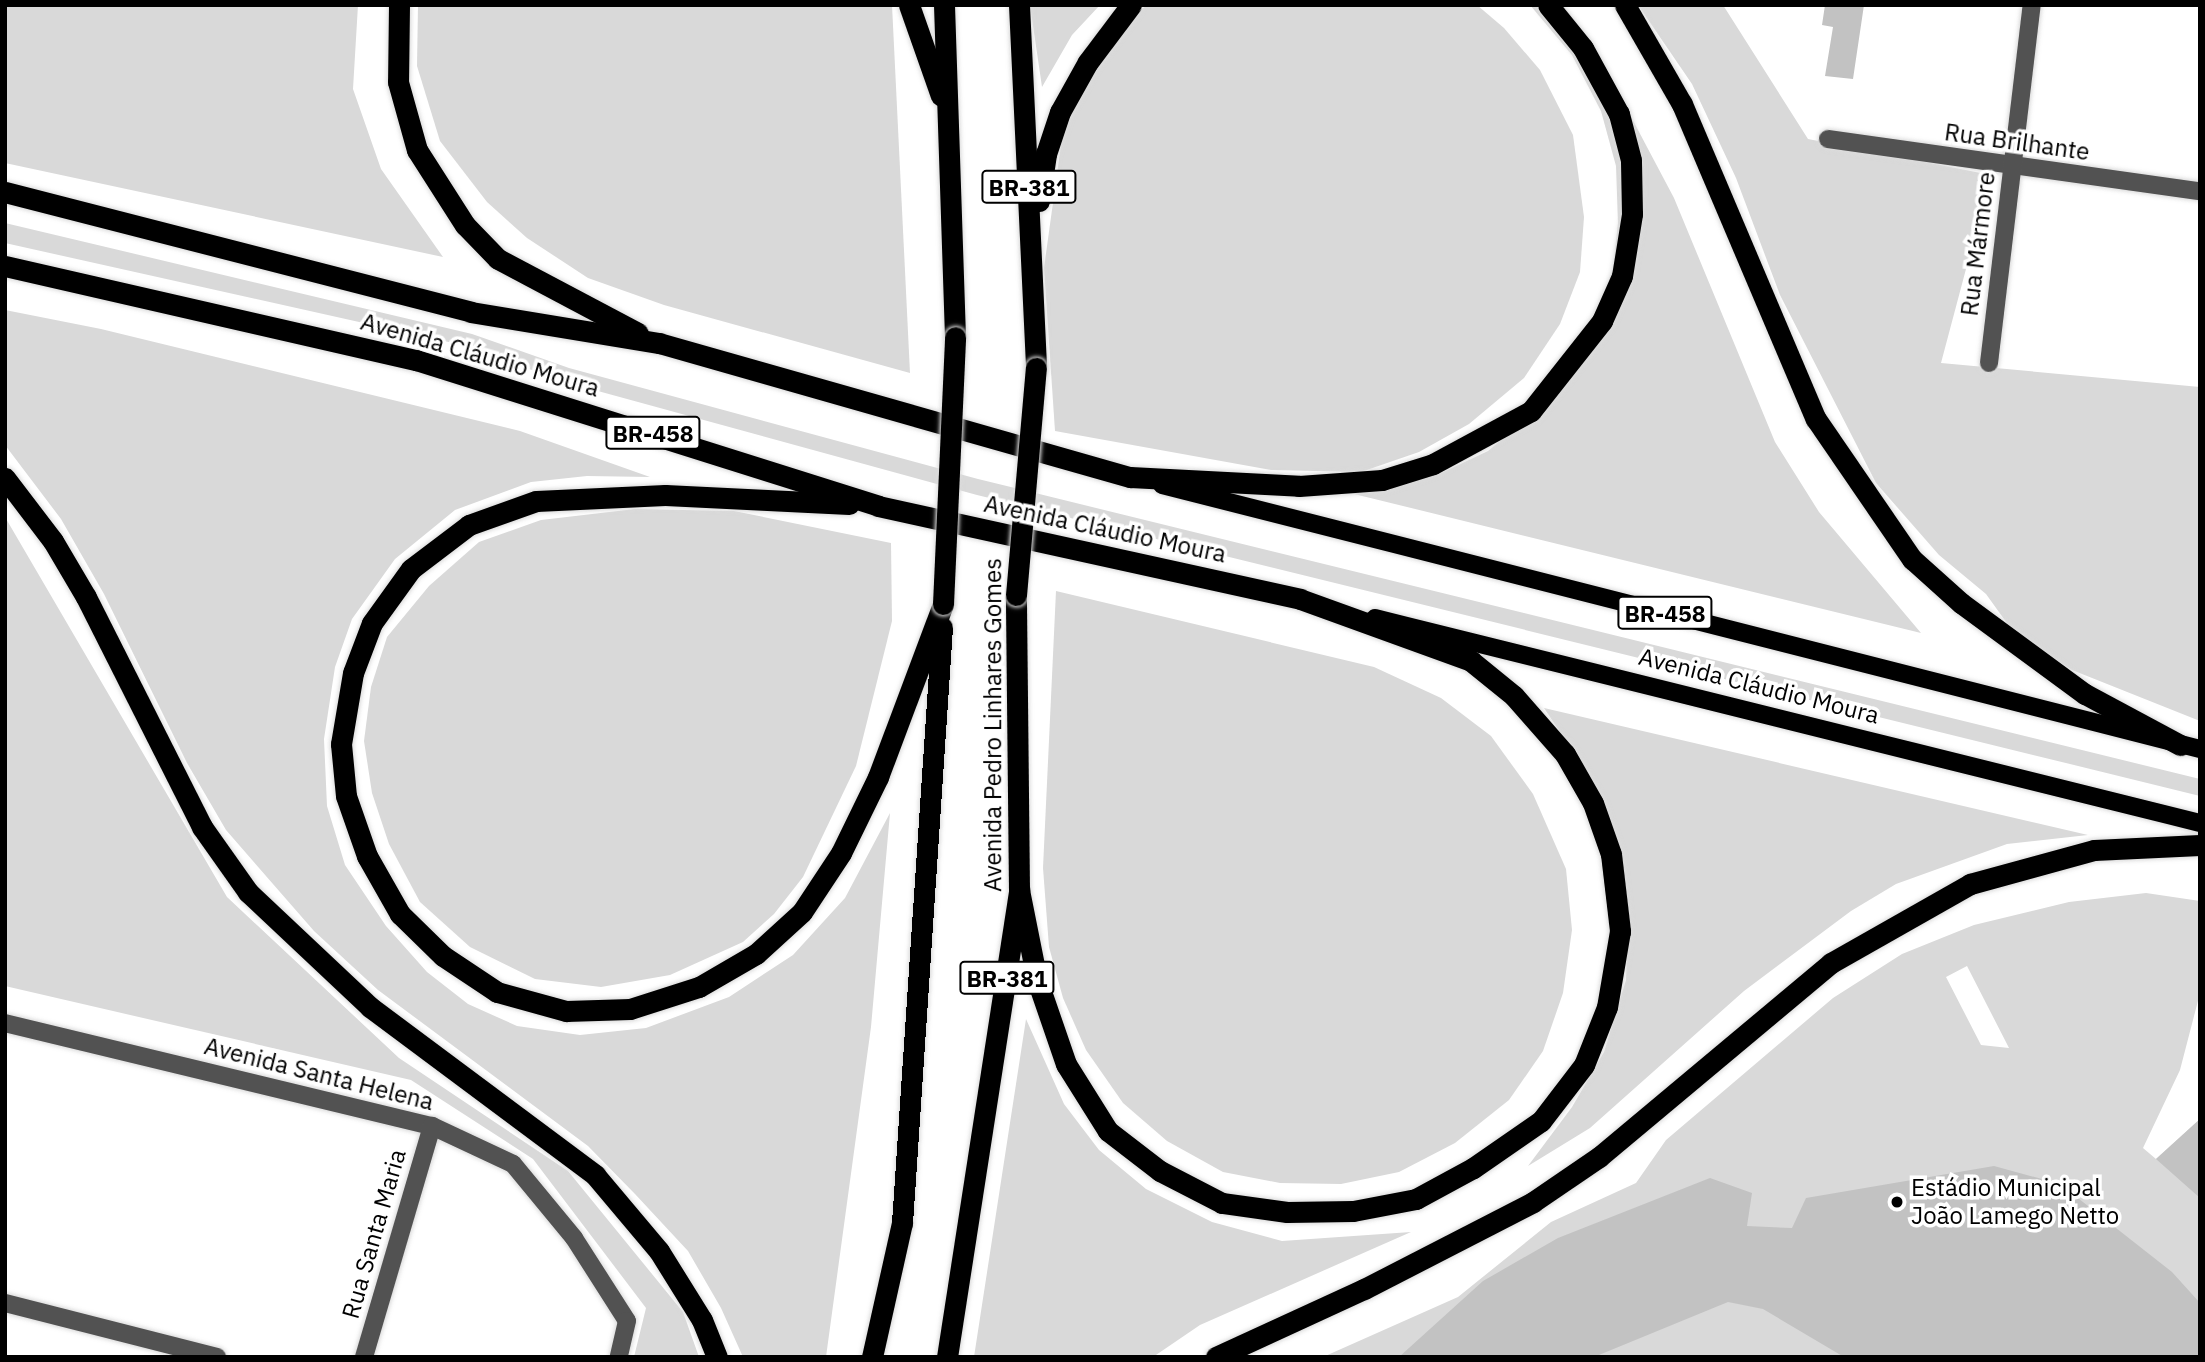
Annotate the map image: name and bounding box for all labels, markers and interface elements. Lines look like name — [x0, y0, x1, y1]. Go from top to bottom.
street label: Rua Brilhante — [1943, 118, 2091, 166]
road number: BR-381 — [980, 168, 1078, 206]
street label: Rua Mármore — [1955, 170, 2001, 318]
street label: Avenida Cláudio Moura — [357, 307, 603, 403]
road number: BR-458 — [604, 414, 702, 452]
street label: Avenida Cláudio Moura — [981, 489, 1229, 569]
street label: Avenida Pedro Linhares Gomes — [979, 558, 1007, 892]
road number: BR-458 — [1616, 594, 1714, 632]
street label: Avenida Cláudio Moura — [1636, 642, 1882, 730]
road number: BR-381 — [958, 959, 1056, 998]
street label: Avenida Santa Helena — [201, 1032, 437, 1116]
street label: Rua Santa Maria — [336, 1146, 412, 1322]
place label: Estádio Municipal João Lamego Netto — [1911, 1174, 2119, 1230]
marker: Estádio Municipal João Lamego Netto — [1889, 1194, 1905, 1210]

